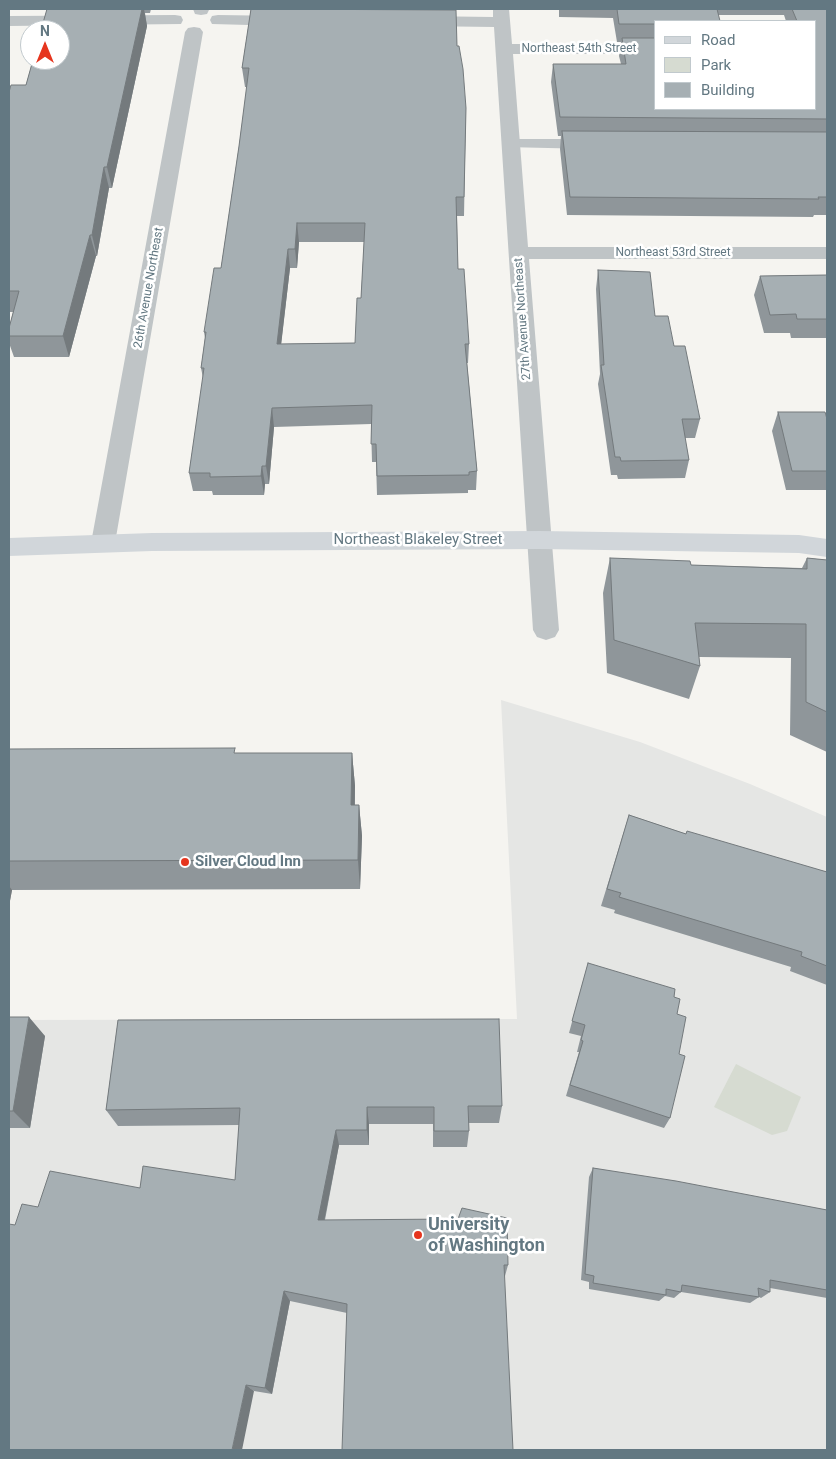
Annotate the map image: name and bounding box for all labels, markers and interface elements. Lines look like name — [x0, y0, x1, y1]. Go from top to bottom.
north arrow — [20, 20, 70, 70]
legend — [654, 20, 816, 110]
text: N — [40, 23, 50, 39]
text: Road — [701, 31, 735, 49]
street label: Northeast 54th Street — [522, 42, 636, 56]
text: Park — [701, 56, 731, 74]
text: Building — [701, 81, 755, 99]
street label: 26th Avenue Northeast — [131, 226, 167, 350]
street label: Northeast 53rd Street — [615, 246, 731, 260]
street label: 27th Avenue Northeast — [512, 257, 534, 381]
street label: Northeast Blakeley Street — [334, 531, 502, 549]
place label: Silver Cloud Inn — [195, 853, 301, 871]
marker: Silver Cloud Inn — [179, 856, 191, 868]
place label: University of Washington — [428, 1214, 545, 1256]
marker: University of Washington — [412, 1229, 424, 1241]

